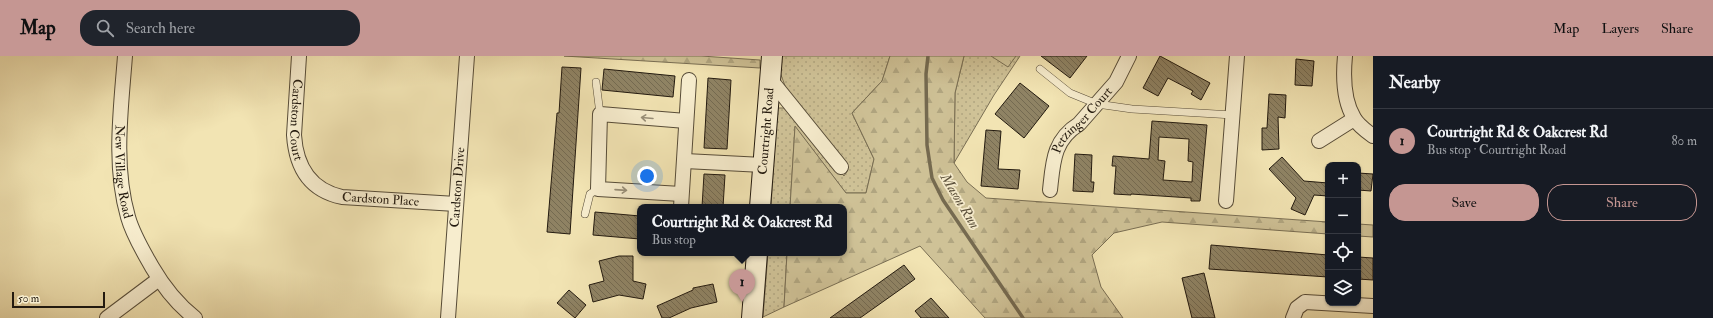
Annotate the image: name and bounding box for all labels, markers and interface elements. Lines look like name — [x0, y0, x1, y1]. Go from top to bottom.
search box — [80, 10, 360, 46]
text: Map — [20, 16, 56, 40]
icon: search — [94, 17, 116, 39]
text: Search here — [126, 19, 195, 38]
text: Map — [1553, 20, 1579, 37]
text: Layers — [1601, 20, 1639, 37]
text: Share — [1661, 20, 1693, 37]
text: Nearby — [1389, 72, 1440, 93]
street label: Cardston Court — [286, 78, 306, 163]
street label: Petzinger Court — [1048, 84, 1116, 156]
street label: Courtright Road — [755, 87, 777, 175]
one-way arrow — [641, 114, 654, 122]
text: Courtright Rd & Oakcrest Rd — [1427, 123, 1607, 142]
street label: New Village Road — [111, 124, 136, 221]
text: 1 — [1400, 133, 1404, 149]
text: 80 m — [1671, 133, 1697, 149]
text: Bus stop · Courtright Road — [1427, 142, 1566, 158]
street label: Cardston Drive — [447, 146, 468, 228]
map controls — [1325, 162, 1361, 306]
button: + — [1325, 162, 1361, 198]
your location — [637, 166, 657, 186]
water label: Mason Run — [936, 169, 983, 232]
button: Save — [1389, 184, 1539, 221]
button: Share — [1547, 184, 1697, 221]
one-way arrow — [614, 186, 627, 194]
street label: Cardston Place — [341, 189, 420, 210]
button: − — [1325, 198, 1361, 234]
popup — [637, 204, 847, 256]
text: Courtright Rd & Oakcrest Rd — [652, 213, 832, 232]
text: Bus stop — [652, 232, 696, 248]
button: locate — [1325, 234, 1361, 270]
pin: 1 — [729, 269, 755, 302]
button: layers — [1325, 270, 1361, 306]
scale bar — [12, 290, 105, 309]
text: 50 m — [18, 292, 39, 305]

